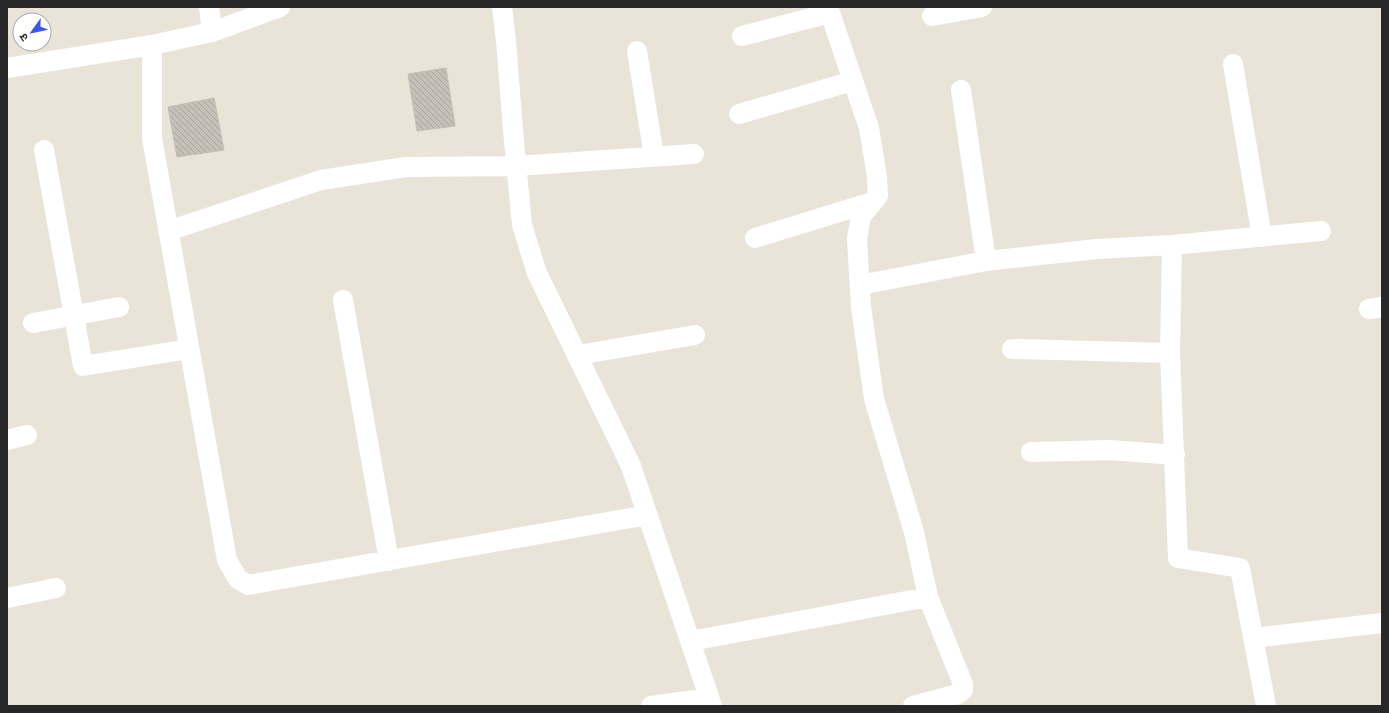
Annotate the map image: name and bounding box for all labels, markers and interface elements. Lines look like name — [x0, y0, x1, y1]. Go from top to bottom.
north arrow — [12, 12, 52, 52]
text: उ — [17, 30, 31, 43]

